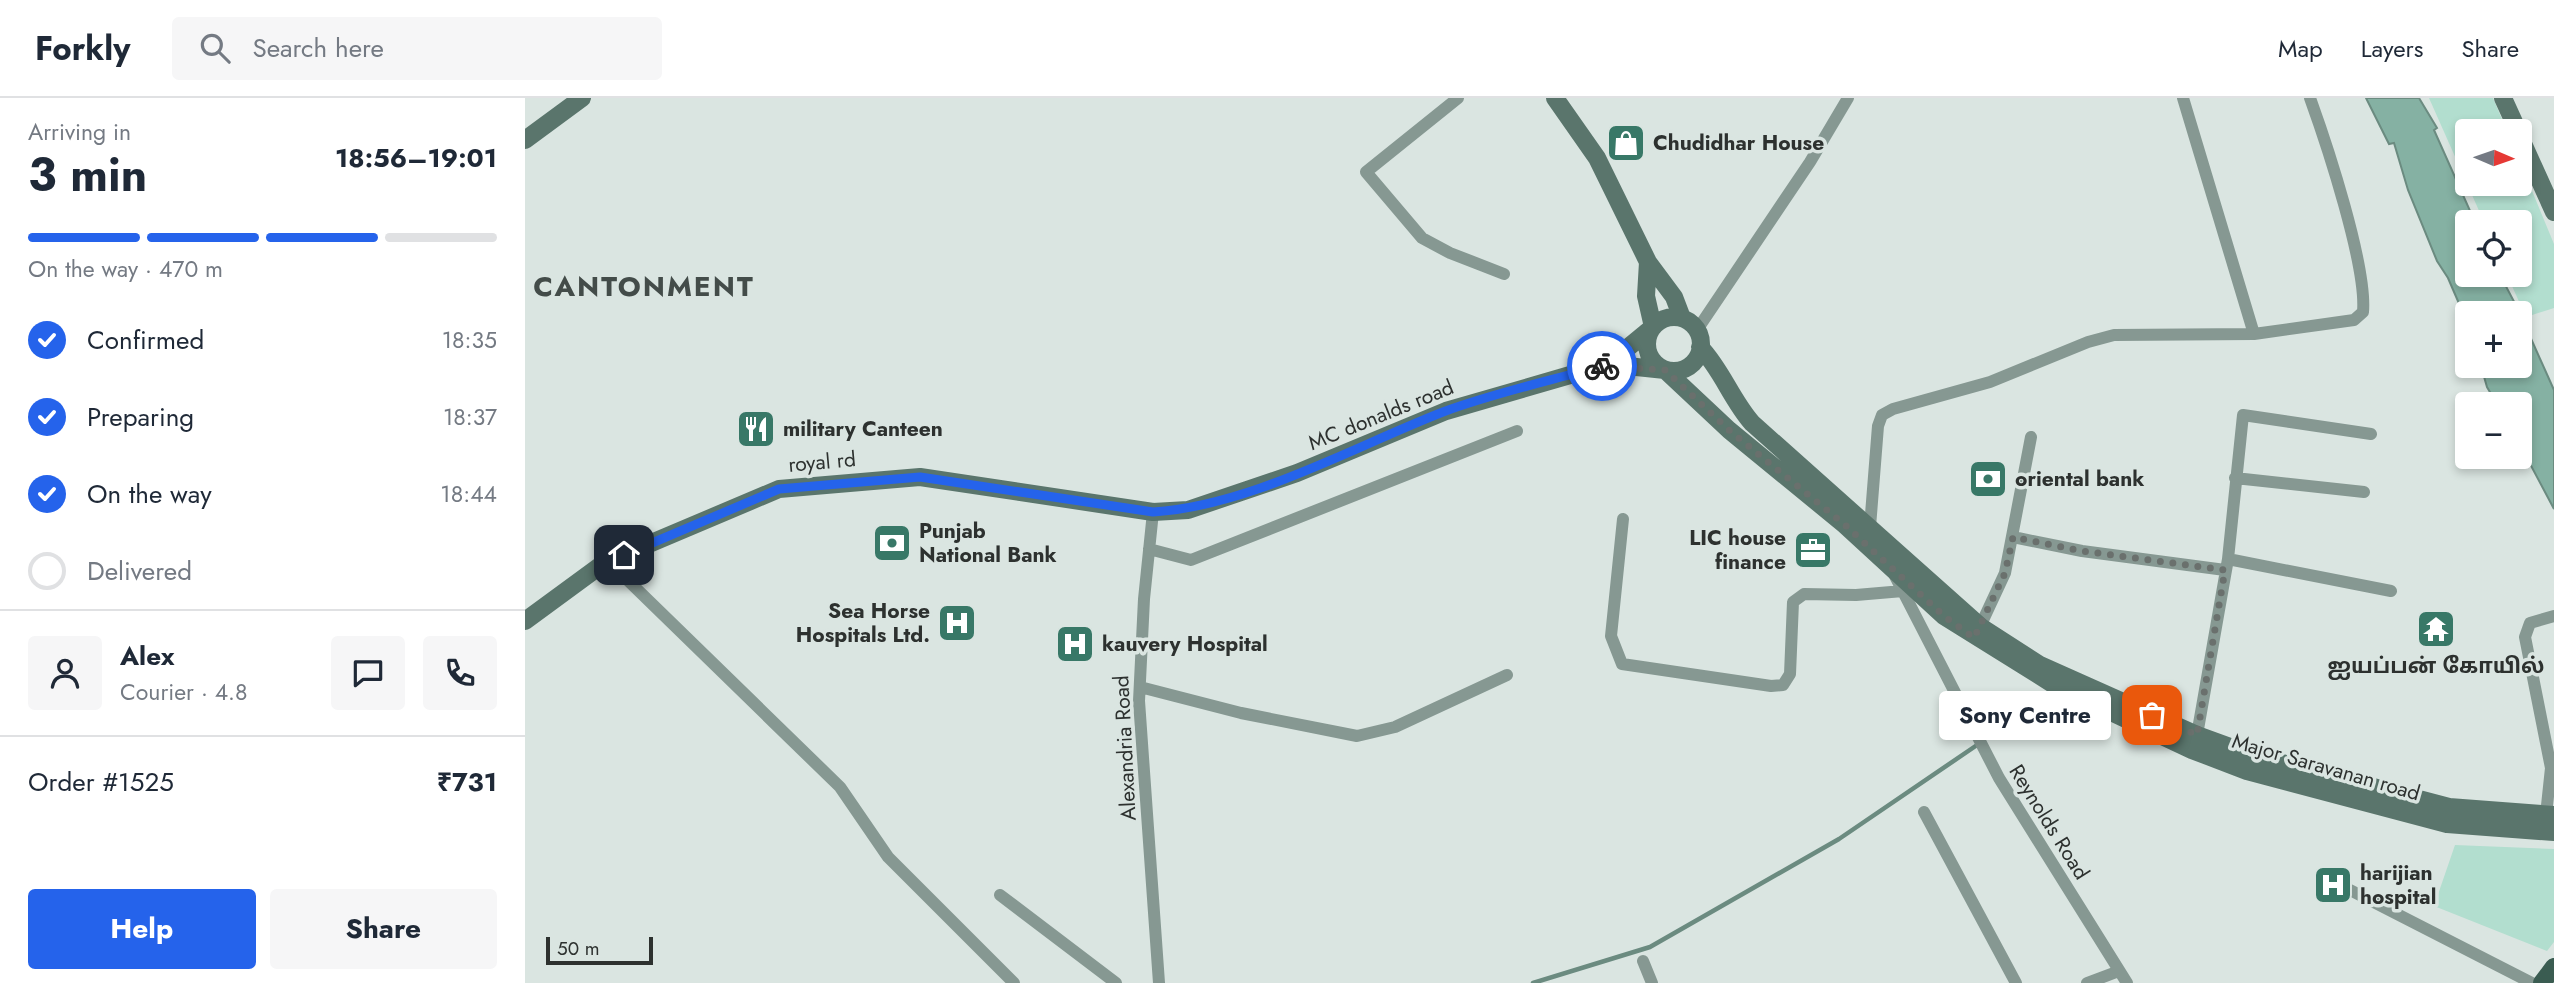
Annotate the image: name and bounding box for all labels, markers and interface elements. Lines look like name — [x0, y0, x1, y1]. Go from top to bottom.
search box — [172, 17, 662, 80]
text: Forkly — [35, 25, 130, 72]
icon: search — [196, 29, 234, 67]
text: Search here — [252, 29, 384, 67]
text: Map — [2278, 31, 2323, 66]
text: Layers — [2361, 31, 2423, 66]
text: Share — [2461, 31, 2519, 66]
text: Arriving in — [28, 115, 131, 149]
north arrow — [2455, 119, 2532, 196]
map controls — [2455, 119, 2532, 469]
shop icon: Chudidhar House — [1605, 122, 1647, 164]
place label: Chudidhar House — [1653, 128, 1824, 158]
text: 18:56–19:01 — [335, 139, 497, 177]
text: 3 min — [28, 142, 147, 208]
button: locate — [2455, 210, 2532, 287]
text: On the way · 470 m — [28, 252, 223, 286]
district label: CANTONMENT — [533, 266, 755, 307]
button: + — [2455, 301, 2532, 378]
icon: check — [28, 321, 66, 359]
text: Confirmed — [87, 321, 204, 359]
text: 18:35 — [442, 323, 497, 357]
courier — [1567, 331, 1637, 401]
icon: bike — [1583, 347, 1621, 385]
street label: MC donalds road — [1304, 372, 1458, 458]
button: − — [2455, 392, 2532, 469]
icon: check — [28, 398, 66, 436]
text: Preparing — [87, 398, 194, 436]
text: 18:37 — [443, 400, 497, 434]
restaurant icon: military Canteen — [735, 408, 777, 450]
place label: military Canteen — [783, 414, 943, 444]
street label: royal rd — [787, 444, 857, 480]
bank icon: oriental bank — [1967, 458, 2009, 500]
place label: oriental bank — [2015, 464, 2144, 494]
icon: check — [28, 475, 66, 513]
text: On the way — [87, 475, 212, 513]
text: 18:44 — [440, 477, 497, 511]
place label: Punjab National Bank — [919, 516, 1057, 570]
bank icon: Punjab National Bank — [871, 522, 913, 564]
place label: LIC house finance — [1689, 523, 1786, 577]
pin — [594, 525, 654, 585]
office icon: LIC house finance — [1792, 529, 1834, 571]
icon: home — [605, 536, 643, 574]
text: Delivered — [87, 552, 192, 590]
place label: Sea Horse Hospitals Ltd. — [796, 596, 930, 650]
hospital icon: Sea Horse Hospitals Ltd. — [936, 602, 978, 644]
temple icon: ஐயப்பன் கோயில் — [2415, 608, 2457, 650]
hospital icon: kauvery Hospital — [1054, 623, 1096, 665]
place label: kauvery Hospital — [1102, 629, 1268, 659]
button: person — [28, 636, 102, 710]
button: chat — [331, 636, 405, 710]
button: phone — [423, 636, 497, 710]
text: Alex — [120, 637, 174, 675]
place label: ஐயப்பன் கோயில் — [2327, 651, 2545, 681]
text: Courier · 4.8 — [120, 675, 248, 709]
street label: Alexandria Road — [1106, 675, 1144, 821]
pin — [2122, 685, 2182, 745]
callout: Sony Centre — [1939, 690, 2110, 740]
icon: bag — [2133, 696, 2171, 734]
text: Sony Centre — [1959, 698, 2091, 732]
street label: Major Saravanan road — [2228, 726, 2424, 808]
street label: Reynolds Road — [2002, 759, 2096, 885]
text: Order #1525 — [28, 763, 174, 801]
text: ₹731 — [437, 763, 497, 801]
place label: harijian hospital — [2360, 858, 2436, 912]
hospital icon: harijian hospital — [2312, 864, 2354, 906]
button: Help — [28, 889, 256, 969]
button: Share — [270, 889, 497, 969]
scale bar — [546, 934, 653, 966]
text: 50 m — [557, 935, 600, 962]

